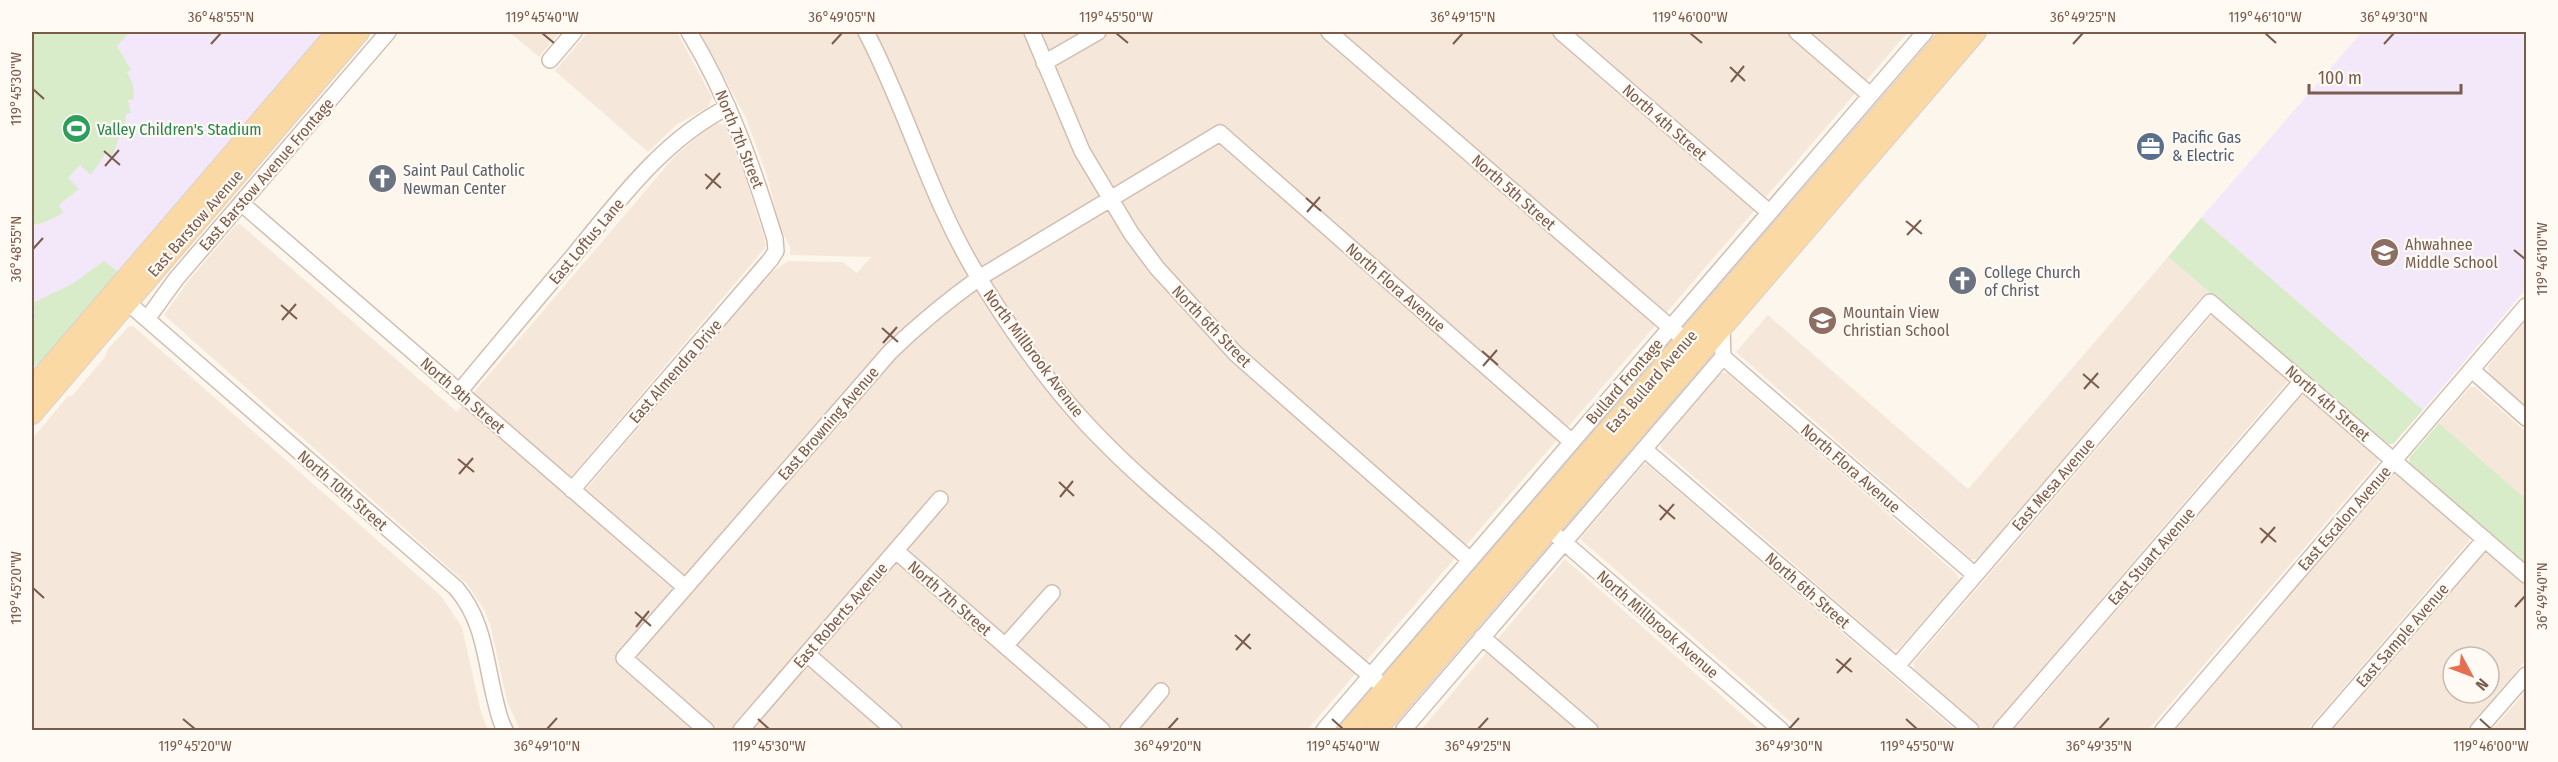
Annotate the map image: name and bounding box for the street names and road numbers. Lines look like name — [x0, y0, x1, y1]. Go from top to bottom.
street label: North 4th Street — [1619, 81, 1711, 165]
street label: North 7th Street — [711, 87, 768, 192]
street label: East Barstow Avenue Frontage — [195, 94, 337, 254]
street label: North 5th Street — [1468, 151, 1560, 235]
street label: East Barstow Avenue — [143, 166, 247, 280]
street label: East Loftus Lane — [545, 194, 628, 288]
street label: North Flora Avenue — [1342, 239, 1449, 336]
street label: North 6th Street — [1168, 282, 1256, 372]
street label: North Millbrook Avenue — [979, 286, 1088, 421]
street label: East Almendra Drive — [625, 315, 726, 427]
street label: East Bullard Avenue — [1602, 326, 1701, 437]
street label: Bullard Frontage — [1582, 335, 1667, 428]
street label: North 9th Street — [417, 354, 509, 438]
street label: North 4th Street — [2282, 362, 2374, 446]
street label: East Browning Avenue — [774, 363, 883, 484]
street label: North Flora Avenue — [1797, 420, 1904, 517]
street label: East Mesa Avenue — [2008, 434, 2099, 535]
street label: North 10th Street — [294, 446, 392, 535]
street label: East Escalon Avenue — [2294, 462, 2395, 574]
street label: East Stuart Avenue — [2104, 504, 2199, 609]
street label: North 6th Street — [1761, 548, 1854, 633]
street label: North 7th Street — [904, 557, 996, 640]
street label: East Roberts Avenue — [789, 559, 891, 672]
street label: North Millbrook Avenue — [1593, 566, 1722, 682]
street label: East Sample Avenue — [2352, 579, 2453, 691]

